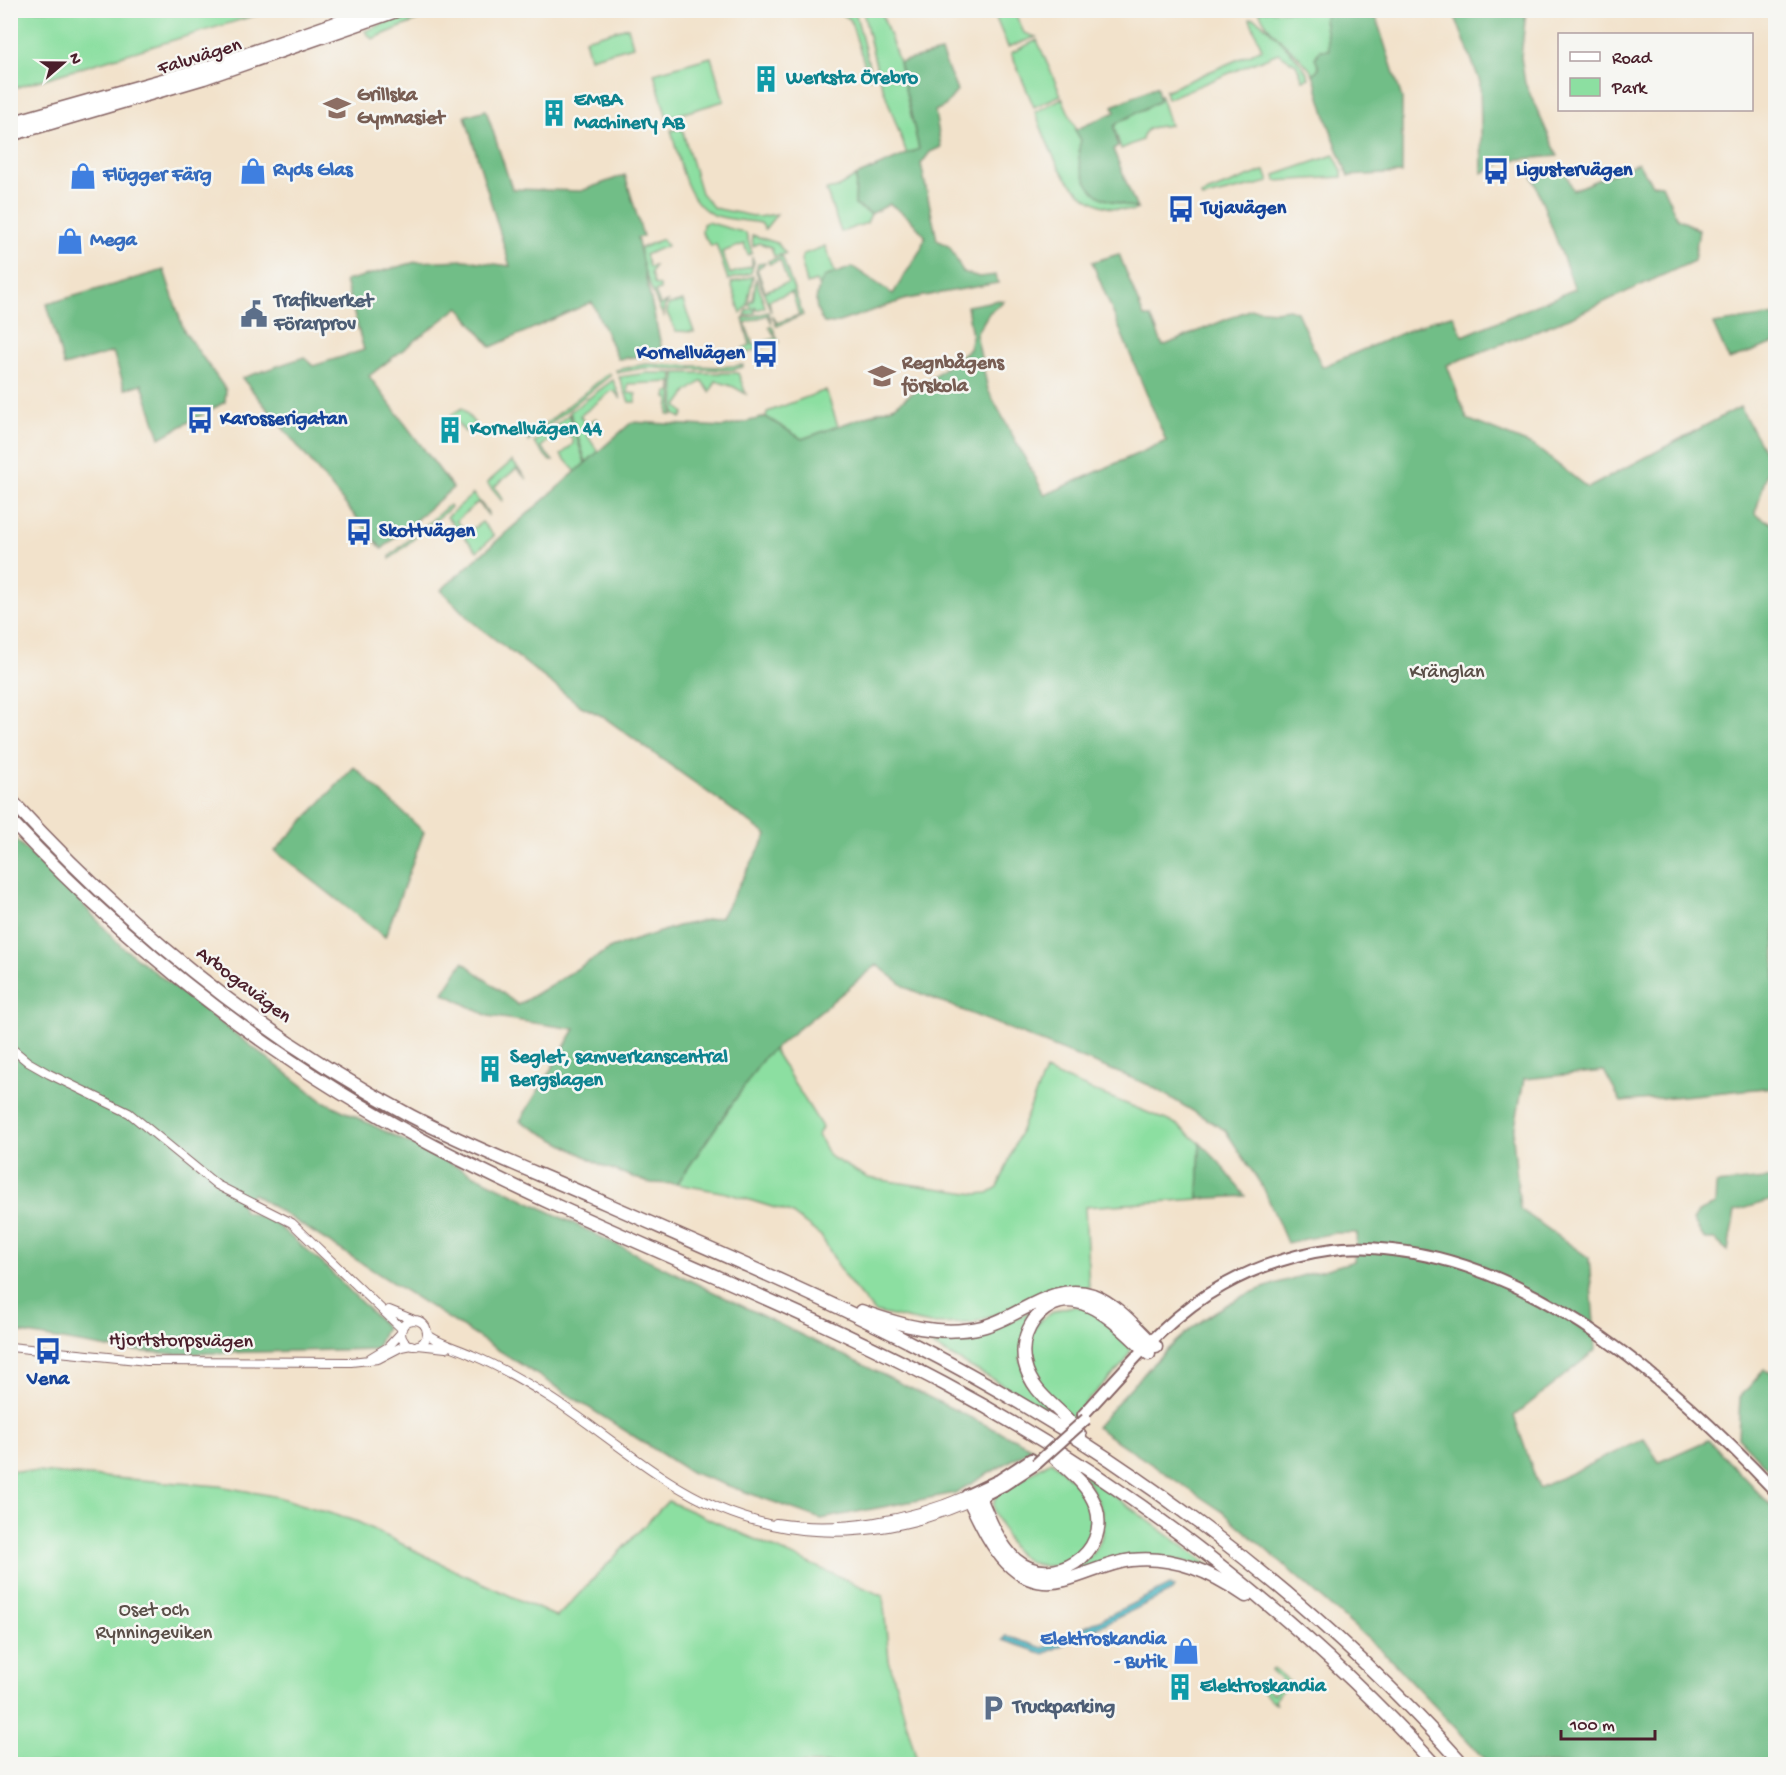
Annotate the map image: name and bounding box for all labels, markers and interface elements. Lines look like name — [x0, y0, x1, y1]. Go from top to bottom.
north arrow — [33, 33, 93, 93]
legend — [1558, 33, 1753, 111]
street label: Faluvägen — [154, 34, 245, 82]
text: Road — [1612, 49, 1653, 70]
text: N — [63, 51, 85, 68]
building icon: Werksta Örebro — [751, 64, 781, 94]
place label: Werksta Örebro — [785, 68, 919, 91]
text: Park — [1611, 79, 1648, 100]
place label: Grillska Gymnasiet — [357, 85, 446, 131]
place label: EMBA Machinery AB — [574, 90, 685, 136]
school or university icon: Grillska Gymnasiet — [322, 93, 352, 123]
building icon: EMBA Machinery AB — [539, 98, 569, 128]
shop icon: Ryds Glas — [238, 156, 268, 186]
bus stop icon: Ligustervägen — [1481, 156, 1511, 186]
place label: Ryds Glas — [272, 160, 354, 183]
place label: Ligustervägen — [1516, 160, 1633, 183]
shop icon: Flügger Färg — [68, 161, 98, 191]
place label: Flügger Färg — [102, 165, 212, 188]
bus stop icon: Tujavägen — [1166, 194, 1196, 224]
place label: Tujavägen — [1199, 198, 1287, 221]
shop icon: Mega — [55, 226, 85, 256]
place label: Mega — [90, 230, 138, 253]
place label: Trafikverket Förarprov — [272, 290, 375, 337]
public building icon: Trafikverket Förarprov — [239, 299, 269, 329]
bus stop icon: Kornellvägen — [750, 339, 780, 369]
place label: Kornellvägen — [636, 343, 745, 366]
place label: Regnbågens förskola — [901, 352, 1006, 399]
school or university icon: Regnbågens förskola — [867, 361, 897, 391]
bus stop icon: Karosserigatan — [185, 405, 215, 435]
place label: Karosserigatan — [219, 409, 348, 432]
building icon: Kornellvägen 44 — [435, 415, 465, 445]
place label: Kornellvägen 44 — [469, 419, 602, 442]
bus stop icon: Skottvägen — [344, 517, 374, 547]
place label: Skottvägen — [379, 521, 476, 544]
park label: Kränglan — [1409, 662, 1485, 685]
street label: Arbogavägen — [191, 943, 296, 1030]
place label: Seglet, samverkanscentral Bergslagen — [509, 1047, 729, 1093]
building icon: Seglet, samverkanscentral Bergslagen — [475, 1054, 505, 1084]
street label: Hjortstorpsvägen — [109, 1329, 254, 1355]
bus stop icon: Vena — [33, 1336, 63, 1366]
place label: Vena — [26, 1369, 70, 1392]
park label: Oset och Rynningeviken — [96, 1600, 213, 1646]
place label: Elektroskandia - Butik — [1040, 1629, 1168, 1675]
shop icon: Elektroskandia - Butik — [1171, 1636, 1201, 1666]
building icon: Elektroskandia — [1165, 1672, 1195, 1702]
place label: Elektroskandia — [1200, 1676, 1327, 1699]
parking icon: Truckparking — [978, 1693, 1008, 1723]
place label: Truckparking — [1011, 1697, 1115, 1720]
scale bar — [1561, 1703, 1656, 1741]
text: 100 m — [1569, 1716, 1615, 1737]

